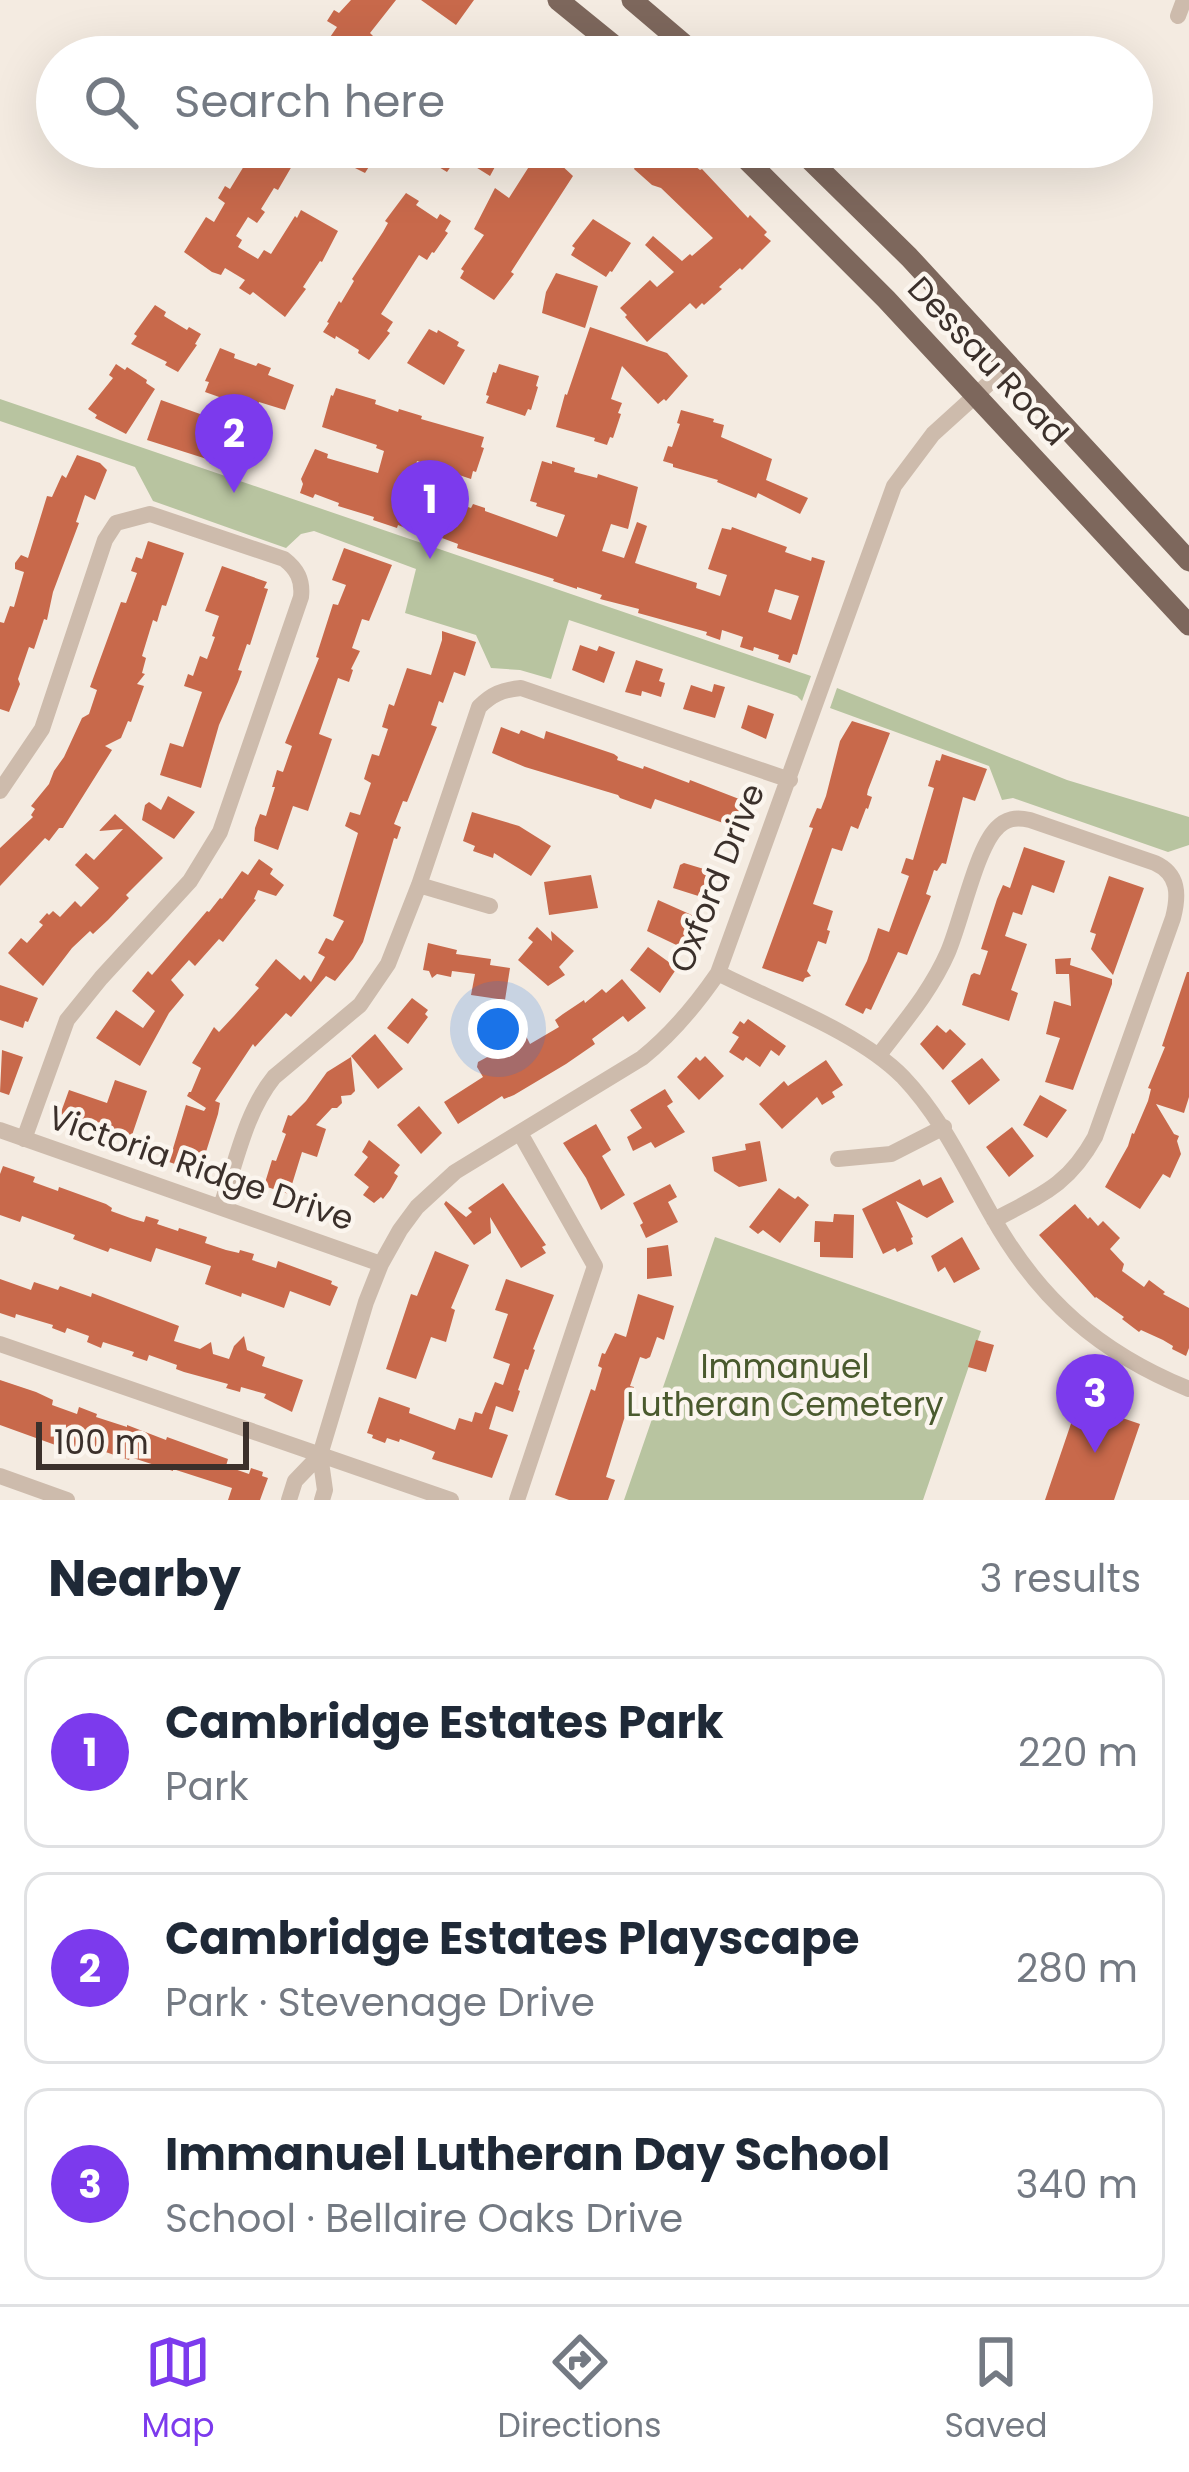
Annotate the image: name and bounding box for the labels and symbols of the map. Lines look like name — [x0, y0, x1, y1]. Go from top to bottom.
street label: Dessau Road — [897, 266, 1079, 456]
pin: 2 — [195, 394, 273, 493]
pin: 1 — [391, 460, 469, 559]
street label: Oxford Drive — [658, 777, 776, 979]
your location — [468, 999, 528, 1059]
street label: Victoria Ridge Drive — [42, 1094, 360, 1242]
park label: Immanuel Lutheran Cemetery — [626, 1343, 944, 1428]
pin: 3 — [1056, 1354, 1134, 1453]
scale bar — [36, 1416, 249, 1469]

